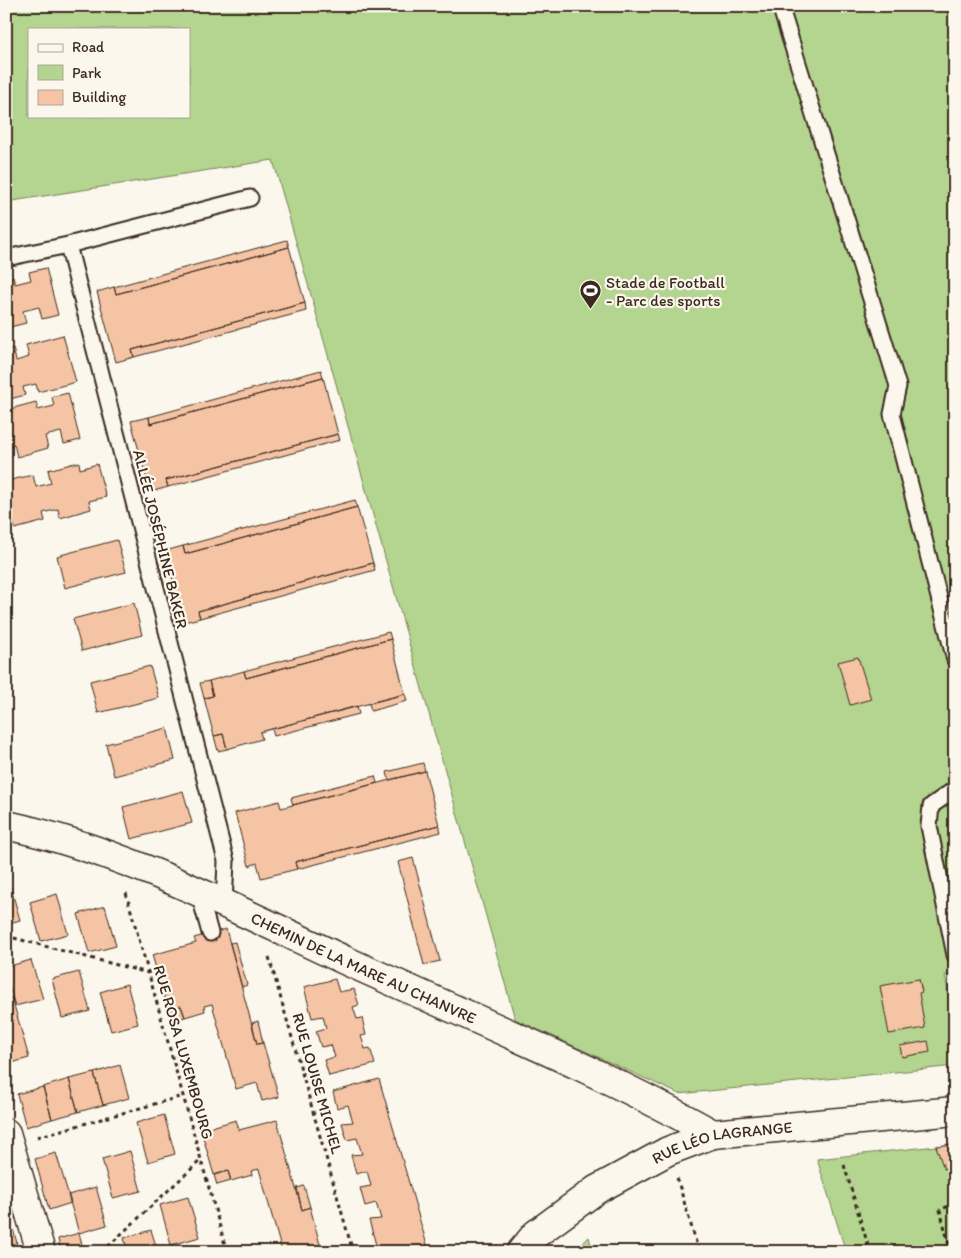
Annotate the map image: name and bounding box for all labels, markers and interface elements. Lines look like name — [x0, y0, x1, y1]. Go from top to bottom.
legend — [28, 28, 190, 118]
text: Road — [72, 38, 105, 56]
text: Park — [72, 64, 102, 82]
text: Building — [72, 88, 126, 106]
place label: Stade de Football - Parc des sports — [606, 273, 725, 310]
sports icon: Stade de Football - Parc des sports — [578, 279, 602, 310]
street label: ALLÉE JOSÉPHINE BAKER — [129, 448, 192, 631]
street label: CHEMIN DE LA MARE AU CHANVRE — [248, 908, 479, 1028]
street label: RUE ROSA LUXEMBOURG — [150, 963, 218, 1141]
street label: RUE LOUISE MICHEL — [288, 1011, 347, 1156]
street label: RUE LÉO LAGRANGE — [649, 1117, 793, 1168]

